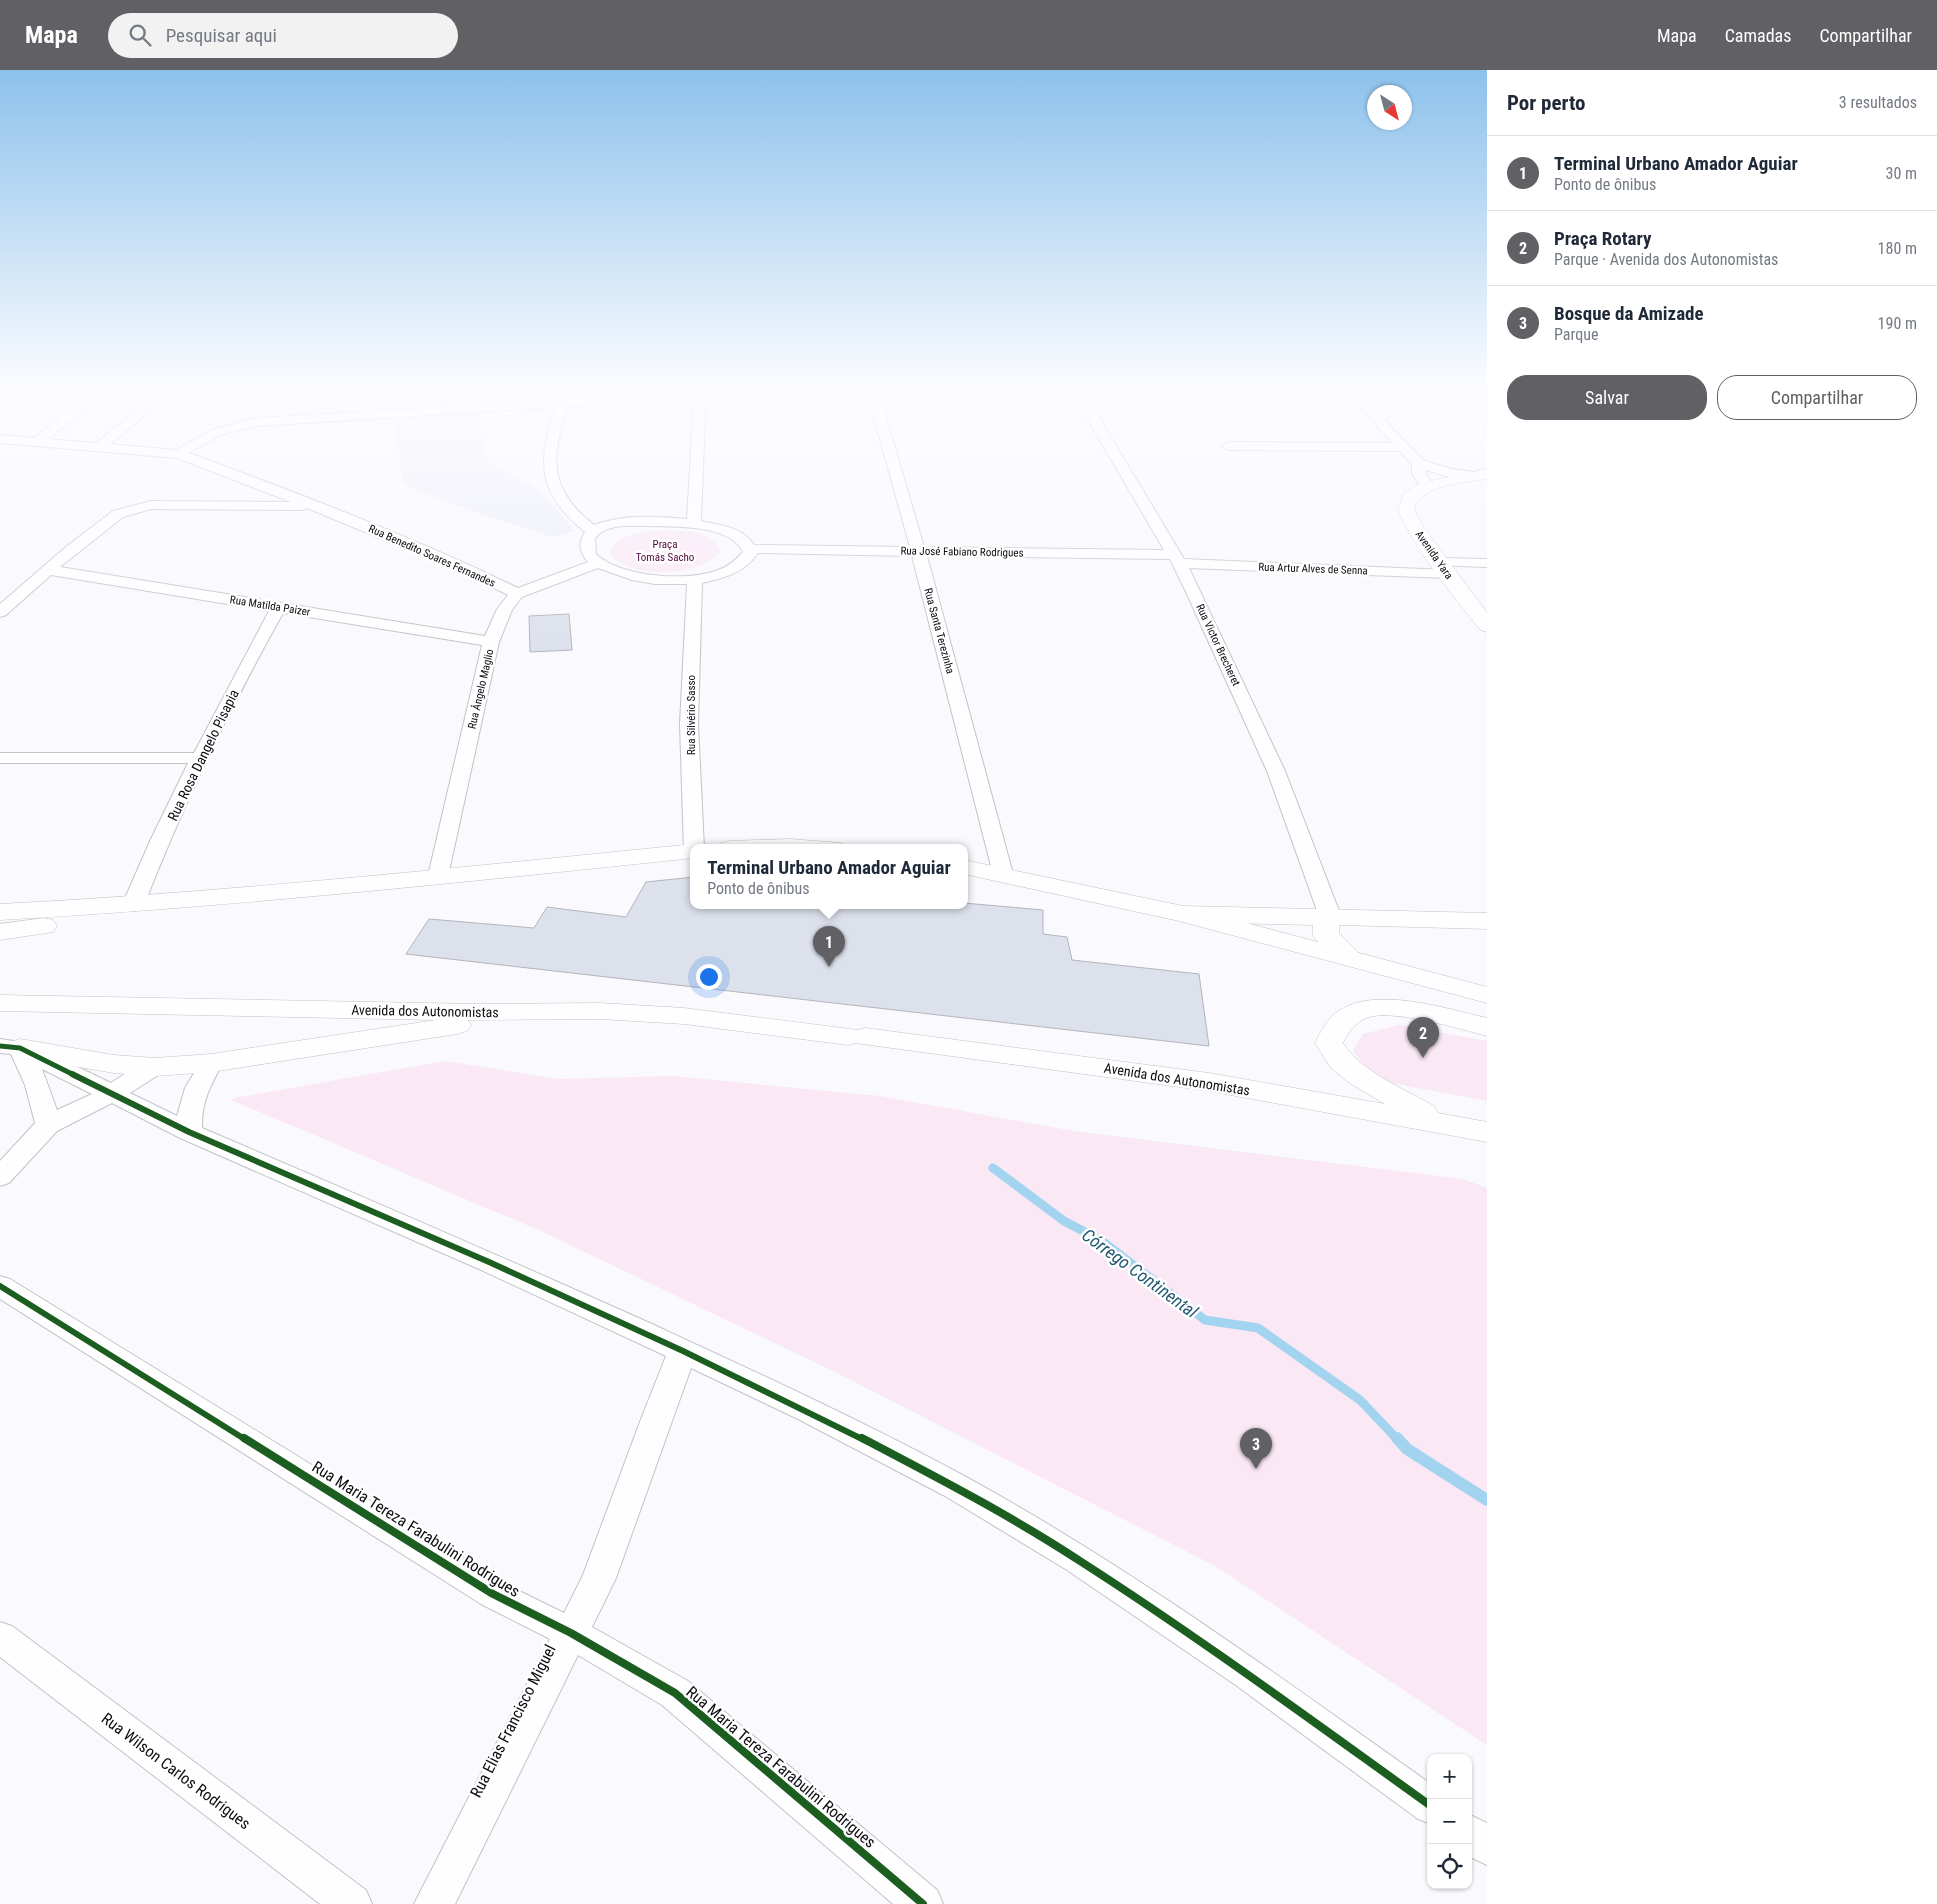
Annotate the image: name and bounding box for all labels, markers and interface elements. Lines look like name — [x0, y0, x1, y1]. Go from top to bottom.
search box — [108, 13, 458, 58]
text: Mapa — [25, 21, 78, 49]
icon: search — [126, 21, 154, 49]
text: Pesquisar aqui — [166, 24, 277, 47]
text: Mapa — [1657, 25, 1697, 46]
text: Camadas — [1725, 25, 1791, 46]
text: Compartilhar — [1819, 25, 1912, 46]
north arrow — [1367, 85, 1412, 130]
text: Por perto — [1507, 91, 1586, 115]
text: 3 resultados — [1839, 93, 1917, 112]
text: Terminal Urbano Amador Aguiar — [1554, 152, 1798, 175]
text: 1 — [1519, 164, 1527, 183]
text: 30 m — [1885, 164, 1917, 183]
text: Ponto de ônibus — [1554, 175, 1656, 194]
text: Praça Rotary — [1554, 227, 1652, 250]
text: 2 — [1519, 239, 1527, 258]
text: 180 m — [1878, 239, 1917, 258]
text: Parque · Avenida dos Autonomistas — [1554, 250, 1778, 269]
text: Bosque da Amizade — [1554, 302, 1704, 325]
text: 3 — [1519, 314, 1527, 333]
text: 190 m — [1878, 314, 1917, 333]
text: Parque — [1554, 325, 1598, 344]
button: Salvar — [1507, 375, 1707, 420]
button: Compartilhar — [1717, 375, 1917, 420]
street label: Rua Benedito Soares Fernandes — [367, 522, 497, 590]
street label: Avenida Yara — [1413, 528, 1455, 582]
park label: Praça Tomás Sacho — [636, 538, 695, 564]
street label: Rua José Fabiano Rodrigues — [900, 544, 1024, 560]
street label: Rua Artur Alves de Senna — [1258, 561, 1368, 577]
street label: Rua Santa Terezinha — [921, 587, 957, 675]
street label: Rua Matilda Paizer — [229, 593, 312, 619]
street label: Rua Victor Brecheret — [1193, 602, 1243, 688]
street label: Rua Ângelo Maglio — [466, 647, 497, 730]
street label: Rua Silvério Sasso — [685, 675, 698, 755]
street label: Rua Rosa Dangelo Pisapia — [164, 687, 242, 823]
popup — [690, 844, 968, 909]
text: Terminal Urbano Amador Aguiar — [707, 856, 951, 879]
text: Ponto de ônibus — [707, 879, 809, 898]
pin: 1 — [813, 926, 845, 967]
your location — [696, 964, 722, 990]
street label: Avenida dos Autonomistas — [351, 1002, 499, 1020]
pin: 2 — [1407, 1017, 1439, 1058]
street label: Avenida dos Autonomistas — [1103, 1060, 1251, 1098]
water label: Córrego Continental — [1078, 1224, 1203, 1323]
pin: 3 — [1240, 1428, 1272, 1469]
street label: Rua Maria Tereza Farabulini Rodrigues — [309, 1457, 523, 1601]
street label: Rua Elias Francisco Miguel — [466, 1641, 560, 1801]
street label: Rua Maria Tereza Farabulini Rodrigues — [682, 1682, 880, 1852]
street label: Rua Wilson Carlos Rodrigues — [98, 1709, 254, 1833]
map controls — [1427, 1754, 1472, 1889]
button: + — [1427, 1754, 1472, 1799]
button: − — [1427, 1799, 1472, 1844]
button: locate — [1427, 1844, 1472, 1889]

